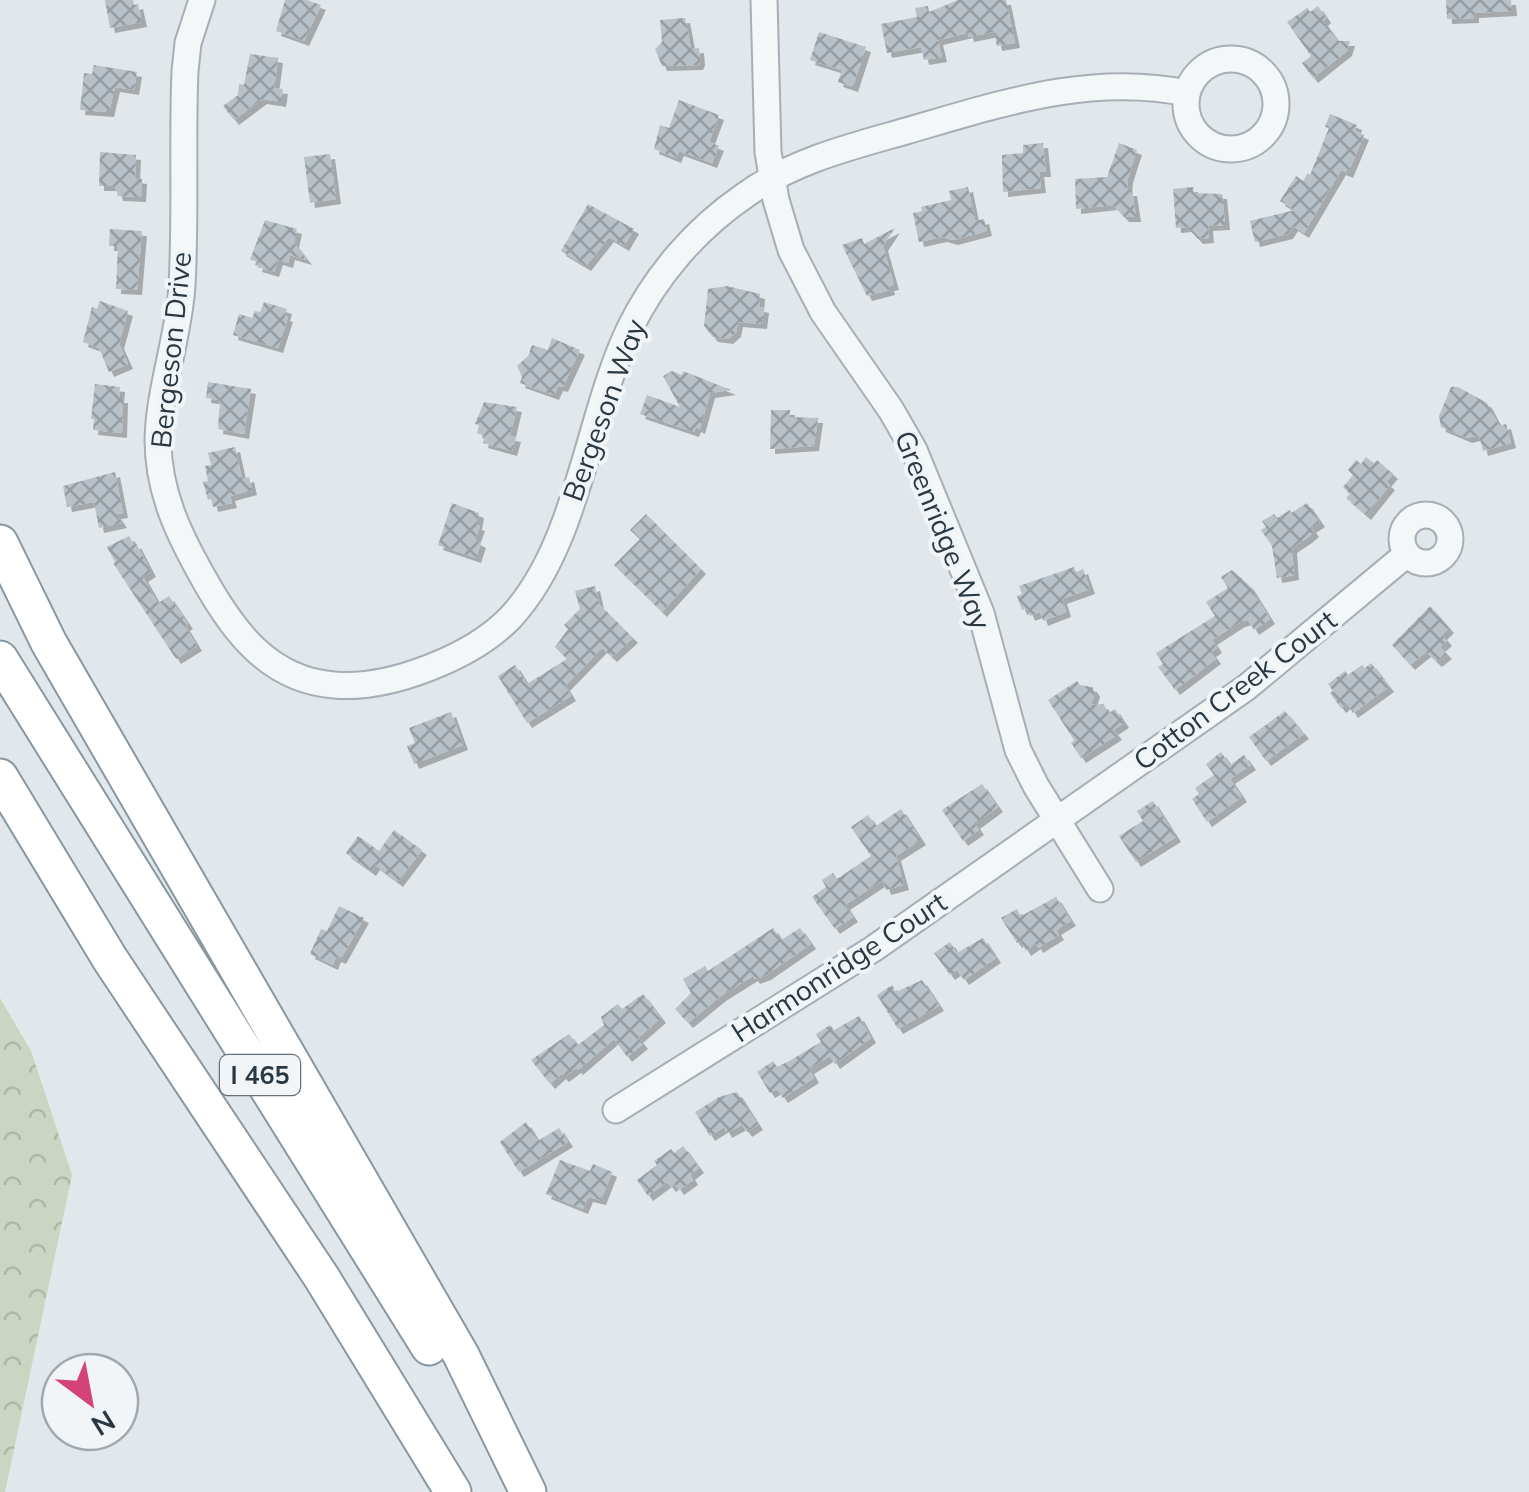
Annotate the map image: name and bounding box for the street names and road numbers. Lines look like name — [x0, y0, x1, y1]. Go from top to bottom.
street label: Bergeson Drive — [143, 250, 198, 450]
street label: Bergeson Way — [554, 314, 653, 506]
street label: Greenridge Way — [888, 425, 999, 635]
street label: Cotton Creek Court — [1126, 602, 1343, 777]
street label: Harmonridge Court — [725, 884, 953, 1049]
road number: I 465 — [220, 1055, 300, 1095]

